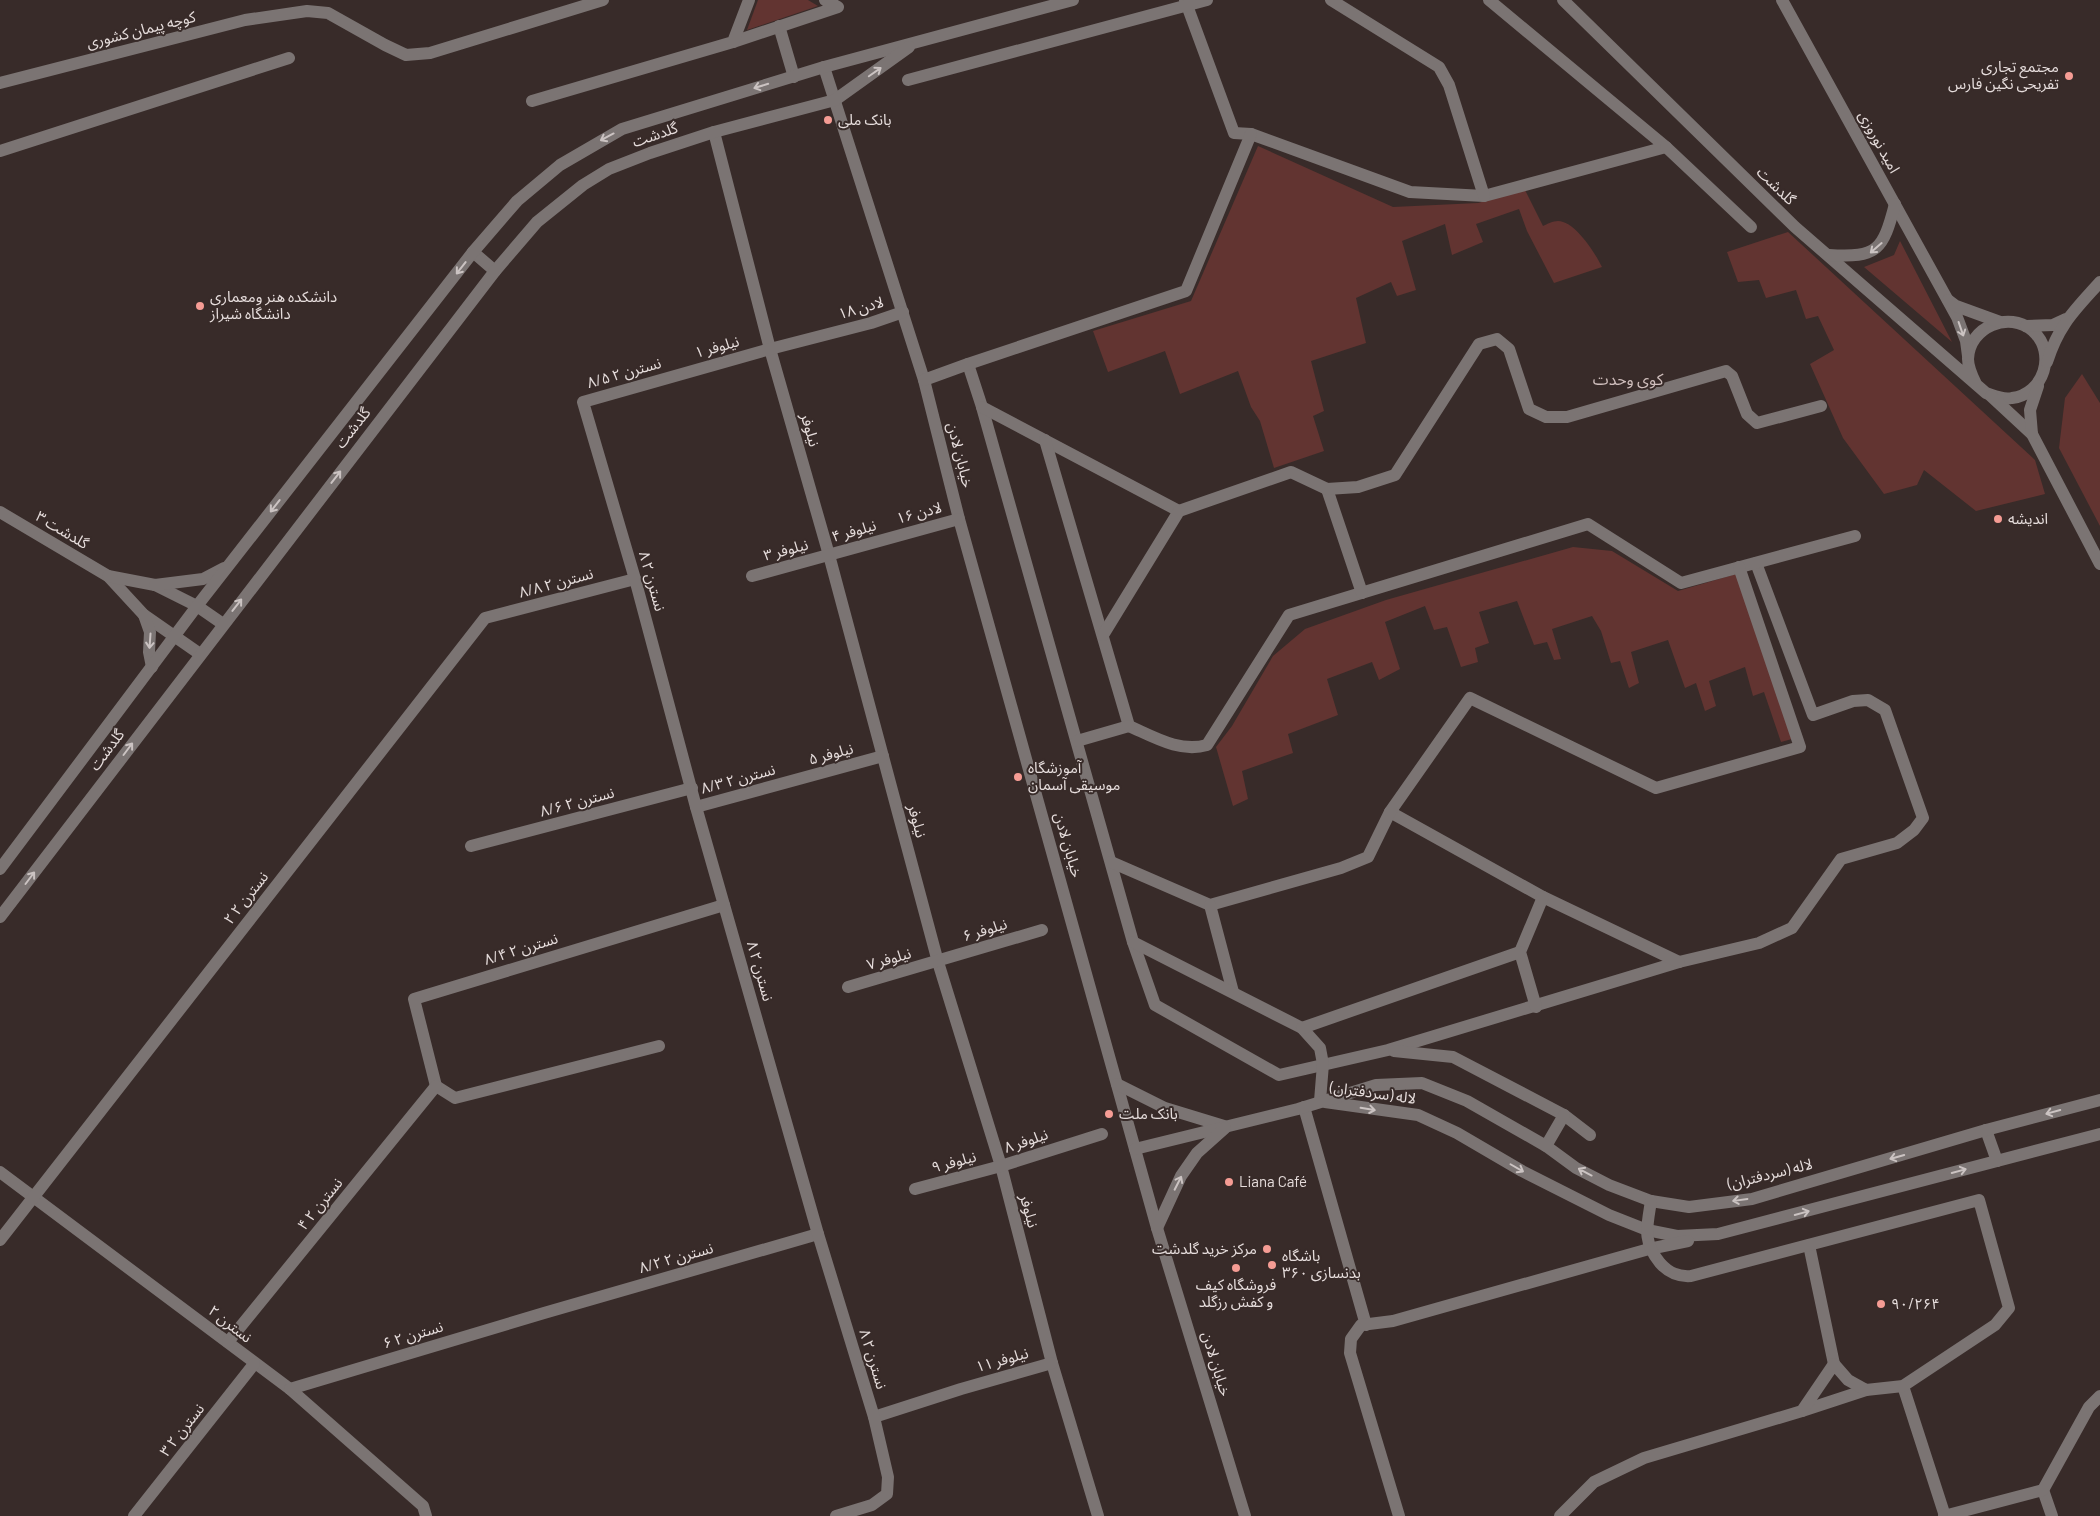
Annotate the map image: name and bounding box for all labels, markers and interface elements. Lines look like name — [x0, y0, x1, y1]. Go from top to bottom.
street label: کوچه پیمان کشوری — [84, 7, 198, 53]
place label: مجتمع تجاری تفریحی نگین فارس — [1948, 57, 2059, 93]
one-way arrow — [868, 67, 882, 77]
marker: مجتمع تجاری تفریحی نگین فارس — [2063, 70, 2075, 82]
one-way arrow — [753, 82, 769, 92]
street label: امید نوروزی — [1855, 107, 1904, 176]
place label: بانک ملی — [838, 110, 891, 129]
marker: بانک ملی — [822, 114, 834, 126]
street label: گلدشت — [630, 118, 681, 150]
one-way arrow — [600, 132, 614, 142]
street label: گلدشت — [1754, 163, 1800, 209]
one-way arrow — [1869, 242, 1882, 253]
one-way arrow — [456, 261, 467, 274]
place label: دانشکده هنر‌ ومعماری دانشگاه شیراز — [209, 287, 337, 323]
street label: ۱۸ لادن — [836, 292, 886, 323]
marker: دانشکده هنر‌ ومعماری دانشگاه شیراز — [194, 300, 206, 312]
one-way arrow — [1957, 320, 1967, 336]
street label: ۱ نیلوفر — [692, 331, 741, 362]
street label: ۸/۵ نسترن ۲ — [585, 353, 663, 392]
district label: کوی وحدت — [1593, 369, 1664, 389]
street label: گلدشت — [331, 403, 374, 451]
street label: نیلوفر — [796, 410, 824, 449]
street label: خیابان لادن — [943, 420, 978, 490]
one-way arrow — [331, 471, 342, 484]
street label: ۱۶ لادن — [894, 497, 944, 528]
one-way arrow — [270, 499, 280, 513]
street label: گلدشت ۳ — [33, 506, 93, 552]
place label: اندیشه — [2008, 509, 2048, 527]
marker: اندیشه — [1992, 513, 2004, 525]
street label: ۴ نیلوفر — [829, 515, 878, 546]
street label: ۳ نیلوفر — [761, 534, 810, 565]
street label: ۸ نسترن ۲ — [635, 549, 670, 613]
street label: ۸/۸ نسترن ۲ — [517, 563, 595, 602]
one-way arrow — [232, 598, 242, 612]
one-way arrow — [145, 633, 154, 649]
street label: گلدشت — [85, 725, 128, 774]
street label: ۵ نیلوفر — [806, 738, 855, 769]
one-way arrow — [123, 742, 133, 756]
place label: آموزشگاه موسیقی آسمان — [1028, 758, 1120, 794]
street label: ۸/۳ نسترن ۲ — [699, 759, 777, 798]
marker: آموزشگاه موسیقی آسمان — [1012, 771, 1024, 783]
street label: ۸/۶ نسترن ۲ — [538, 782, 616, 821]
street label: نیلوفر — [904, 801, 931, 840]
street label: خیابان لادن — [1050, 810, 1087, 880]
street label: ۲ نسترن ۲ — [219, 867, 272, 928]
one-way arrow — [24, 872, 35, 885]
street label: ۶ نیلوفر — [960, 914, 1009, 945]
street label: ۸/۴ نسترن ۲ — [482, 928, 560, 969]
street label: ۸ نسترن ۲ — [743, 939, 778, 1003]
street label: ۷ نیلوفر — [864, 943, 913, 974]
street label: لاله (سردفتران) — [1328, 1077, 1417, 1108]
place label: بانک ملت — [1119, 1104, 1178, 1122]
one-way arrow — [1360, 1104, 1376, 1114]
marker: بانک ملت — [1103, 1108, 1115, 1120]
one-way arrow — [2045, 1108, 2061, 1118]
street label: ۸ نیلوفر — [1001, 1124, 1050, 1157]
street label: ۹ نیلوفر — [929, 1146, 978, 1177]
one-way arrow — [1889, 1153, 1905, 1162]
street label: لاله (سردفتران) — [1724, 1154, 1814, 1193]
one-way arrow — [1509, 1164, 1524, 1173]
one-way arrow — [1950, 1166, 1966, 1175]
one-way arrow — [1577, 1167, 1592, 1177]
place label: Liana Café — [1239, 1172, 1307, 1190]
street label: ۴ نسترن ۲ — [293, 1174, 346, 1234]
one-way arrow — [1173, 1176, 1183, 1191]
marker: Liana Café — [1223, 1176, 1235, 1188]
street label: نیلوفر — [1016, 1191, 1043, 1230]
one-way arrow — [1732, 1196, 1748, 1206]
one-way arrow — [1793, 1207, 1809, 1217]
street label: ۸/۲ نسترن ۲ — [637, 1238, 715, 1277]
place label: مرکز خرید گلدشت — [1152, 1239, 1257, 1258]
marker: مرکز خرید گلدشت — [1261, 1243, 1273, 1255]
place label: باشگاه بدنسازی ۳۶۰ — [1282, 1246, 1361, 1282]
marker: باشگاه بدنسازی ۳۶۰ — [1266, 1259, 1278, 1271]
marker: فروشگاه کیف و کفش رزگلد — [1230, 1262, 1242, 1274]
place label: فروشگاه کیف و کفش رزگلد — [1196, 1275, 1276, 1311]
place label: ۹۰/۲۶۴ — [1891, 1294, 1940, 1312]
marker: ۹۰/۲۶۴ — [1875, 1298, 1887, 1310]
street label: نسترن ۲ — [205, 1301, 256, 1347]
street label: ۶ نسترن ۲ — [381, 1316, 445, 1353]
street label: ۸ نسترن ۲ — [855, 1327, 892, 1391]
street label: خیابان لادن — [1198, 1329, 1235, 1399]
street label: ۱۱ نیلوفر — [973, 1343, 1030, 1376]
street label: ۳ نسترن ۲ — [155, 1399, 208, 1460]

